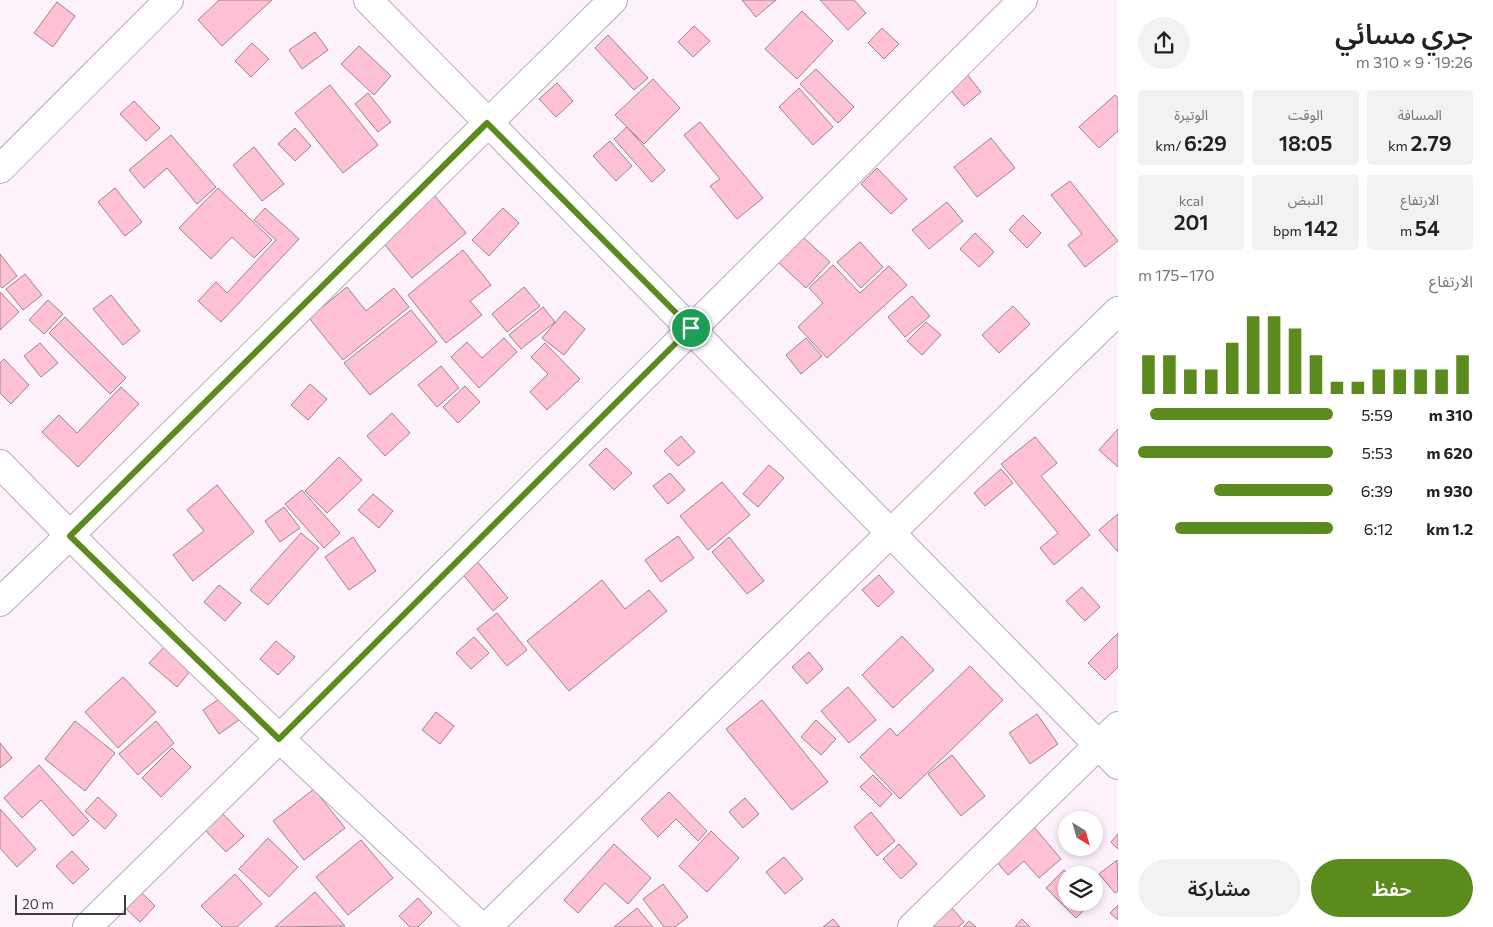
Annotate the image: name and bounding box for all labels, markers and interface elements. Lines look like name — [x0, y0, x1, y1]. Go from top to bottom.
text: جري مسائي — [1335, 16, 1473, 50]
button: share — [1138, 17, 1190, 69]
text: 19:26 · 9 × 310 m — [1356, 52, 1473, 71]
text: الوتيرة — [1174, 106, 1208, 123]
text: الوقت — [1288, 106, 1323, 123]
text: المسافة — [1398, 106, 1442, 123]
text: 6:29 — [1184, 130, 1227, 155]
text: 18:05 — [1279, 130, 1332, 155]
text: 2.79 — [1411, 130, 1452, 155]
text: /km — [1155, 137, 1184, 154]
text: km — [1388, 137, 1411, 154]
text: النبض — [1288, 191, 1323, 208]
text: الارتفاع — [1401, 191, 1439, 208]
text: kcal — [1179, 192, 1204, 209]
text: 201 — [1174, 209, 1209, 234]
text: 142 — [1304, 215, 1338, 240]
text: 54 — [1415, 215, 1440, 240]
text: bpm — [1273, 222, 1304, 239]
text: m — [1400, 222, 1415, 239]
text: 170–175 m — [1138, 265, 1215, 284]
text: الارتفاع — [1429, 271, 1473, 290]
pin — [670, 307, 712, 349]
icon: arrive — [677, 314, 705, 342]
text: 5:59 — [1361, 405, 1393, 424]
text: 310 m — [1429, 405, 1473, 424]
text: 5:53 — [1362, 443, 1393, 462]
text: 620 m — [1427, 443, 1473, 462]
text: 6:39 — [1361, 481, 1393, 500]
text: 930 m — [1426, 481, 1473, 500]
text: 6:12 — [1364, 519, 1393, 538]
text: 1.2 km — [1426, 519, 1473, 538]
north arrow — [1058, 811, 1102, 856]
map controls — [1058, 811, 1103, 911]
button: مشاركة — [1138, 859, 1301, 917]
button: حفظ — [1311, 859, 1473, 917]
button: layers — [1058, 866, 1103, 911]
scale bar — [15, 892, 126, 915]
text: 20 m — [22, 895, 54, 912]

